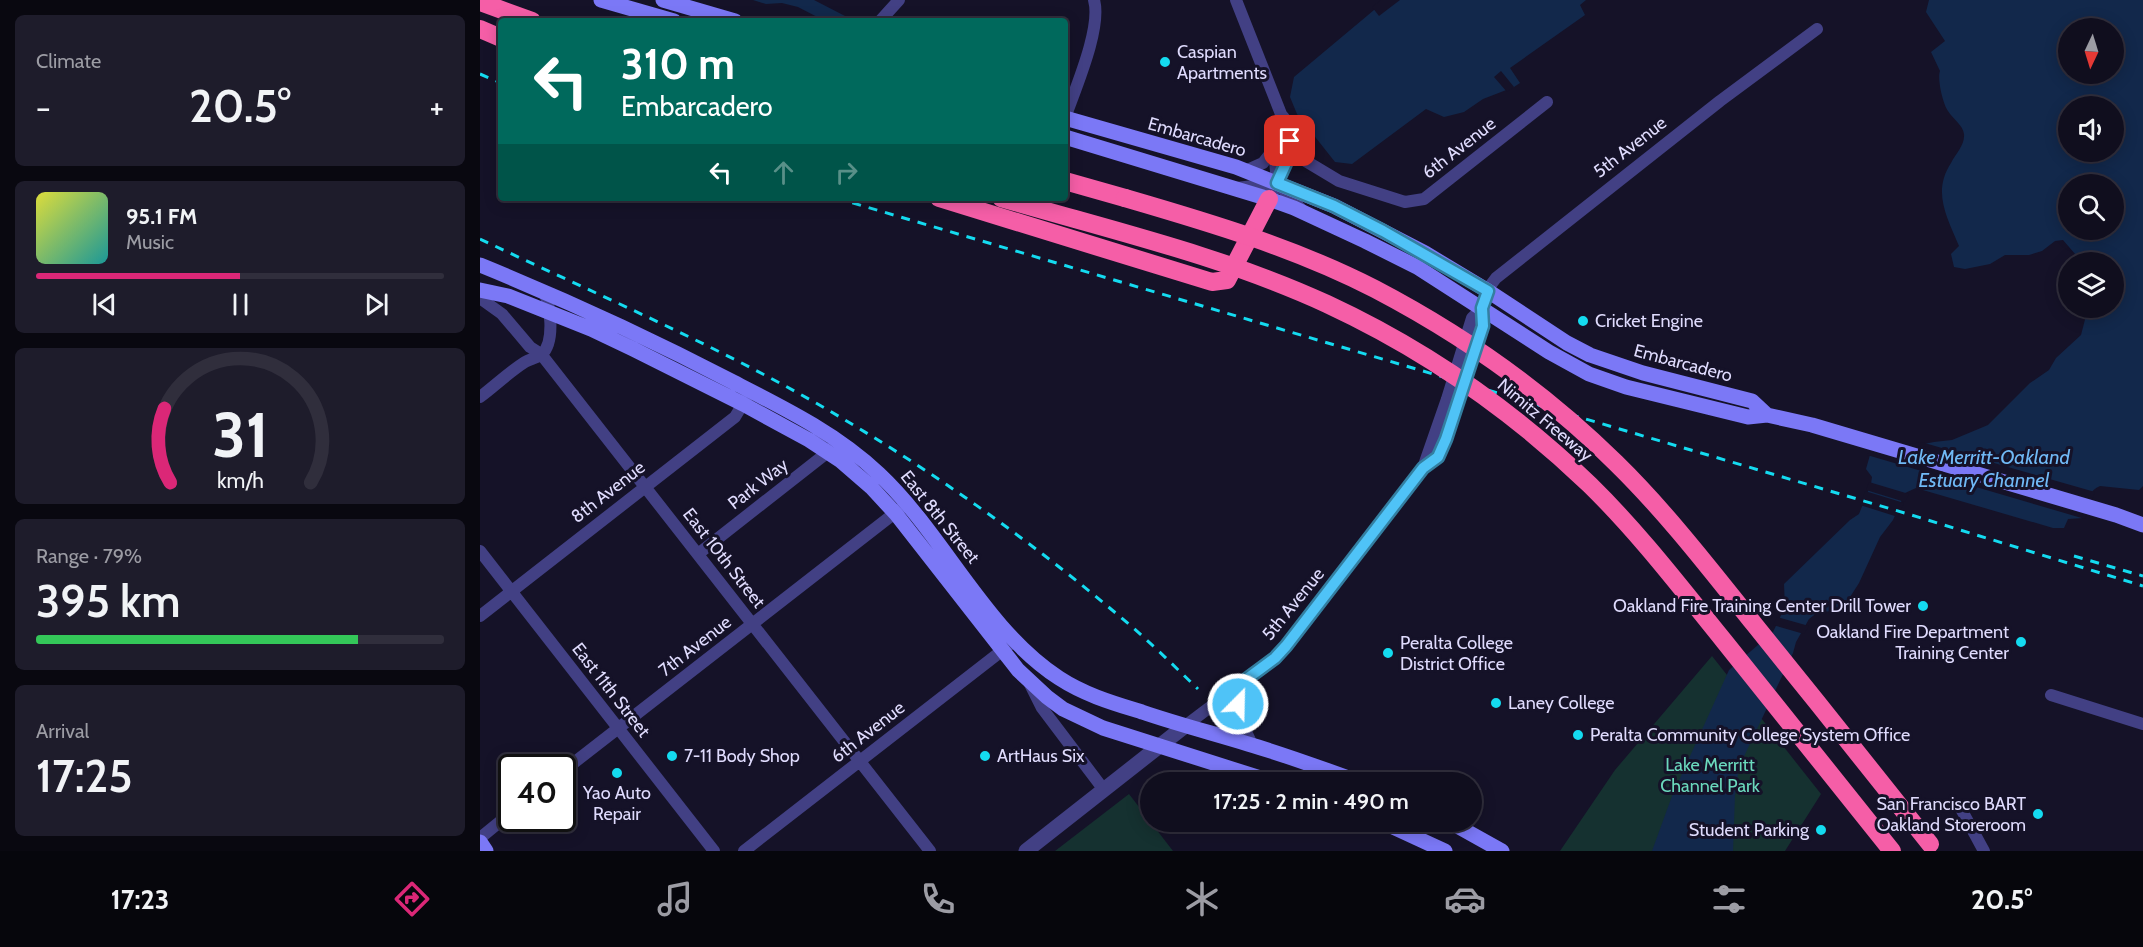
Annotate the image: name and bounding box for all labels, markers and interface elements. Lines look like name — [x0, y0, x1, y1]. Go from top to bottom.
north arrow — [2058, 18, 2124, 84]
map controls — [2058, 18, 2124, 318]
text: 310 m — [621, 38, 735, 90]
place label: Caspian Apartments — [1177, 41, 1267, 84]
icon: left — [522, 42, 600, 120]
text: Climate — [36, 49, 101, 73]
marker: Caspian Apartments — [1158, 55, 1172, 69]
text: 20.5° — [189, 79, 291, 133]
text: − — [36, 87, 51, 127]
text: + — [429, 87, 444, 127]
text: Embarcadero — [621, 90, 773, 123]
button: sound — [2058, 96, 2124, 162]
street label: Embarcadero — [1145, 112, 1249, 162]
street label: 6th Avenue — [1418, 112, 1500, 184]
street label: 5th Avenue — [1589, 112, 1671, 182]
pin — [1264, 115, 1315, 166]
icon: arrive — [1273, 124, 1306, 157]
icon: left — [704, 156, 737, 189]
icon: ahead — [767, 156, 800, 189]
icon: right — [830, 156, 863, 189]
button: search — [2058, 174, 2124, 240]
text: 95.1 FM — [126, 203, 197, 230]
text: Music — [126, 230, 174, 254]
button: layers — [2058, 252, 2124, 318]
icon: previous — [88, 288, 121, 321]
icon: pause — [224, 288, 257, 321]
icon: next — [360, 288, 393, 321]
place label: Cricket Engine — [1595, 310, 1703, 332]
marker: Cricket Engine — [1576, 314, 1590, 328]
street label: Embarcadero — [1631, 339, 1735, 387]
street label: Nimitz Freeway — [1493, 374, 1597, 466]
text: 31 — [212, 397, 268, 473]
water label: Lake Merritt-Oakland Estuary Channel — [1898, 445, 2070, 492]
street label: Park Way — [724, 454, 792, 514]
street label: 8th Avenue — [567, 456, 649, 528]
street label: East 8th Street — [896, 466, 984, 568]
text: km/h — [217, 467, 263, 493]
street label: East 10th Street — [678, 504, 770, 612]
text: Range · 79% — [36, 544, 142, 568]
street label: 5th Avenue — [1257, 563, 1329, 645]
text: 395 km — [36, 574, 180, 628]
place label: Oakland Fire Training Center Drill Tower — [1613, 595, 1911, 617]
marker: Oakland Fire Training Center Drill Tower — [1916, 599, 1930, 613]
street label: 7th Avenue — [654, 611, 736, 681]
place label: Oakland Fire Department Training Center — [1816, 621, 2009, 664]
place label: Peralta College District Office — [1400, 632, 1513, 675]
marker: Oakland Fire Department Training Center — [2014, 635, 2028, 649]
street label: East 11th Street — [567, 638, 655, 742]
marker: Peralta College District Office — [1381, 646, 1395, 660]
position arrow — [1206, 672, 1270, 736]
place label: Laney College — [1508, 692, 1615, 714]
street label: 6th Avenue — [827, 696, 909, 768]
marker: Laney College — [1489, 696, 1503, 710]
text: Arrival — [36, 719, 89, 743]
place label: Peralta Community College System Office — [1590, 724, 1910, 746]
marker: Peralta Community College System Office — [1571, 728, 1585, 742]
place label: 7-11 Body Shop — [684, 745, 800, 767]
place label: ArtHaus Six — [997, 745, 1085, 767]
text: 17:25 — [36, 749, 132, 803]
marker: 7-11 Body Shop — [665, 749, 679, 763]
marker: ArtHaus Six — [978, 749, 992, 763]
speed limit sign: 40 — [498, 754, 576, 832]
park label: Lake Merritt Channel Park — [1660, 754, 1761, 797]
marker: Yao Auto Repair — [610, 766, 624, 780]
place label: Yao Auto Repair — [582, 782, 651, 825]
text: 17:25 · 2 min · 490 m — [1213, 788, 1409, 815]
place label: San Francisco BART Oakland Storeroom — [1876, 793, 2026, 836]
marker: San Francisco BART Oakland Storeroom — [2031, 807, 2045, 821]
place label: Student Parking — [1689, 819, 1810, 841]
marker: Student Parking — [1814, 823, 1828, 837]
icon: directions — [391, 878, 433, 920]
icon: music — [654, 878, 696, 920]
icon: phone — [917, 878, 959, 920]
icon: climate — [1181, 878, 1223, 920]
icon: car — [1444, 878, 1486, 920]
icon: filters — [1708, 878, 1750, 920]
text: 17:23 — [111, 883, 169, 916]
text: 20.5° — [1971, 883, 2032, 916]

